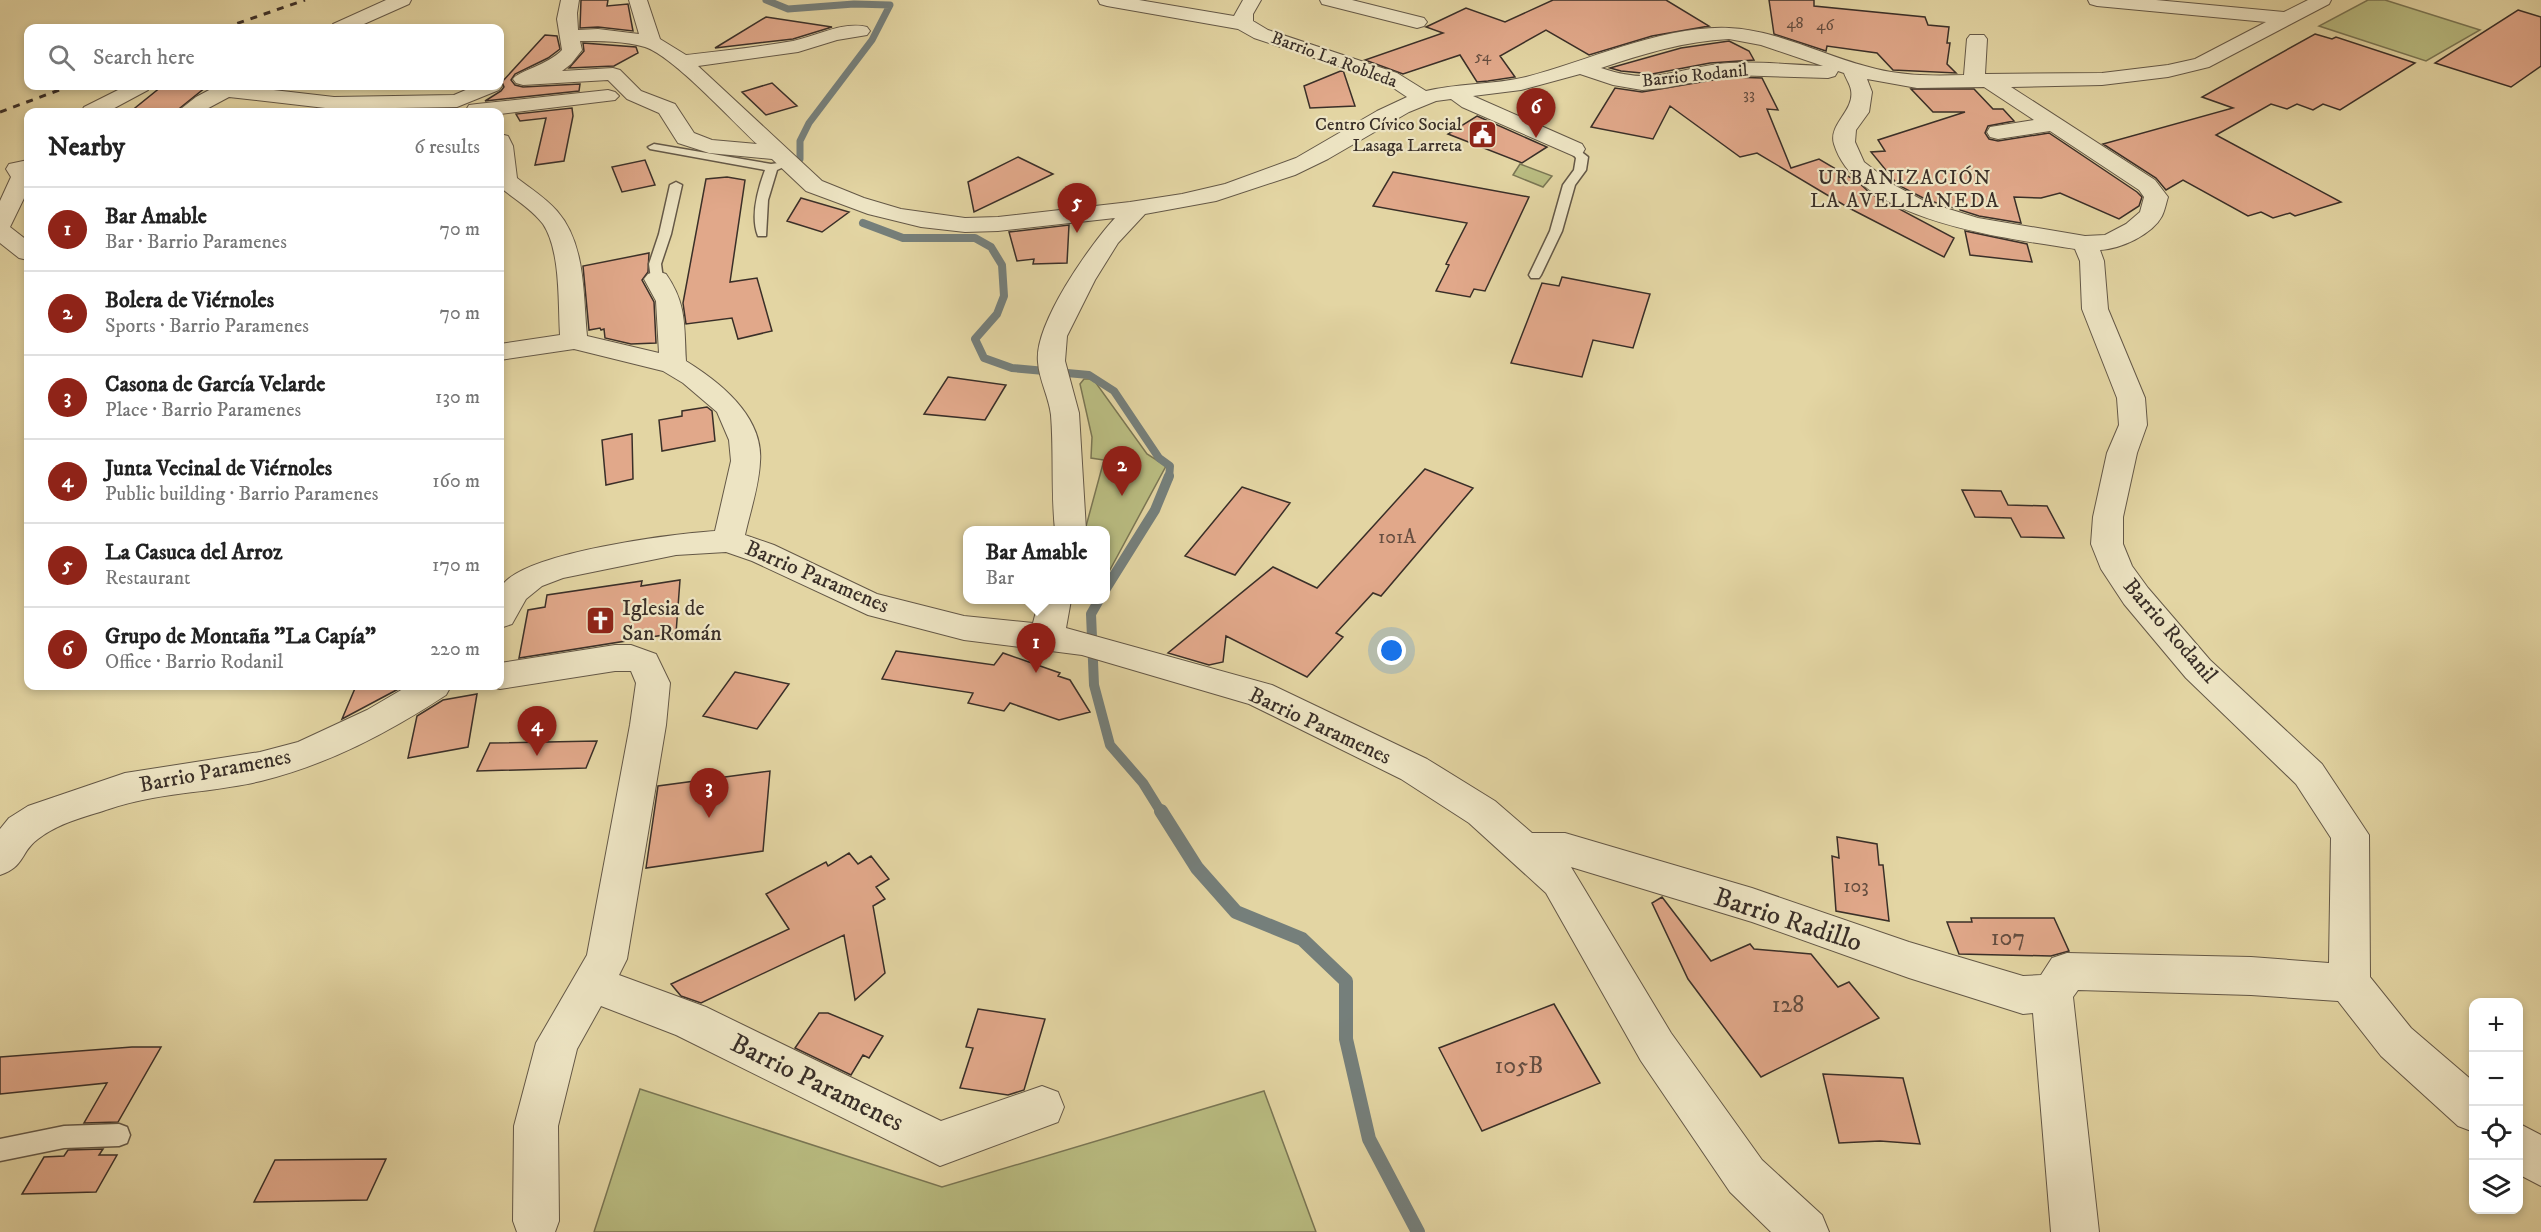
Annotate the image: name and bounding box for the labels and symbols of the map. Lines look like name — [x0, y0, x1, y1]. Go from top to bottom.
house number: 48 — [1786, 13, 1804, 33]
house number: 46 — [1816, 15, 1834, 35]
street label: Barrio La Robleda — [1268, 27, 1400, 93]
house number: 54 — [1475, 46, 1492, 66]
street label: Barrio Rodanil — [1641, 59, 1750, 93]
house number: 33 — [1743, 84, 1755, 104]
pin: 6 — [1516, 88, 1556, 138]
place label: Centro Cívico Social Lasaga Larreta — [1315, 114, 1463, 157]
public building icon: Centro Cívico Social Lasaga Larreta — [1467, 119, 1499, 151]
district label: URBANIZACIÓN LA AVELLANEDA — [1810, 165, 2000, 214]
pin: 5 — [1058, 184, 1096, 233]
pin: 2 — [1102, 446, 1142, 496]
house number: 101A — [1378, 525, 1416, 550]
street label: Barrio Paramenes — [741, 535, 893, 619]
street label: Barrio Rodanil — [2117, 573, 2223, 689]
place label: Iglesia de San Román — [622, 595, 722, 647]
church icon: Iglesia de San Román — [585, 605, 617, 637]
pin: 1 — [1016, 624, 1056, 673]
your location — [1377, 636, 1406, 665]
street label: Barrio Paramenes — [1245, 681, 1395, 771]
pin: 4 — [518, 706, 556, 756]
street label: Barrio Paramenes — [137, 743, 293, 799]
pin: 3 — [690, 768, 728, 818]
house number: 103 — [1843, 874, 1869, 899]
street label: Barrio Radillo — [1710, 880, 1866, 960]
house number: 107 — [1991, 923, 2025, 953]
house number: 128 — [1772, 990, 1804, 1020]
street label: Barrio Paramenes — [725, 1026, 909, 1140]
house number: 105B — [1495, 1051, 1543, 1081]

